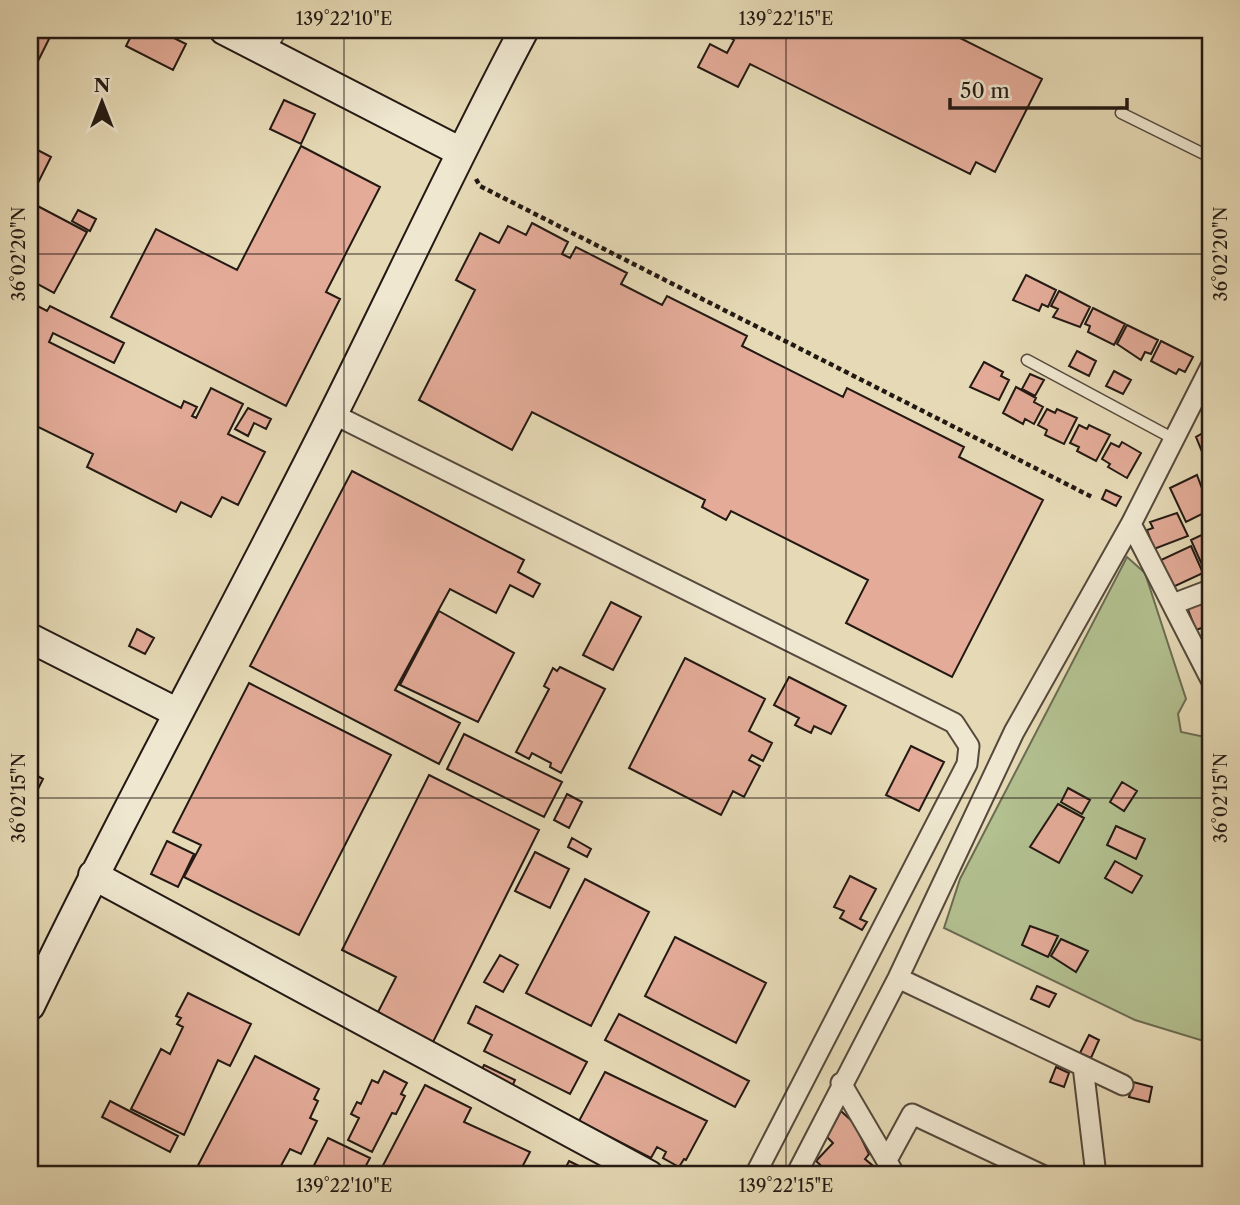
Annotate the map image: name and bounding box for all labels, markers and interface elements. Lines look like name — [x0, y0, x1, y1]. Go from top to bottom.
text: 139°22'10"E — [296, 8, 392, 30]
text: 139°22'15"E — [739, 8, 834, 30]
north arrow — [66, 66, 136, 136]
scale bar — [950, 66, 1126, 110]
text: N — [94, 74, 110, 97]
text: 50 m — [960, 78, 1010, 103]
text: 36°02'20"N — [8, 206, 30, 302]
text: 36°02'20"N — [1210, 206, 1232, 302]
text: 36°02'15"N — [8, 753, 30, 843]
text: 36°02'15"N — [1210, 753, 1232, 843]
text: 139°22'10"E — [296, 1175, 392, 1197]
text: 139°22'15"E — [739, 1175, 834, 1197]

